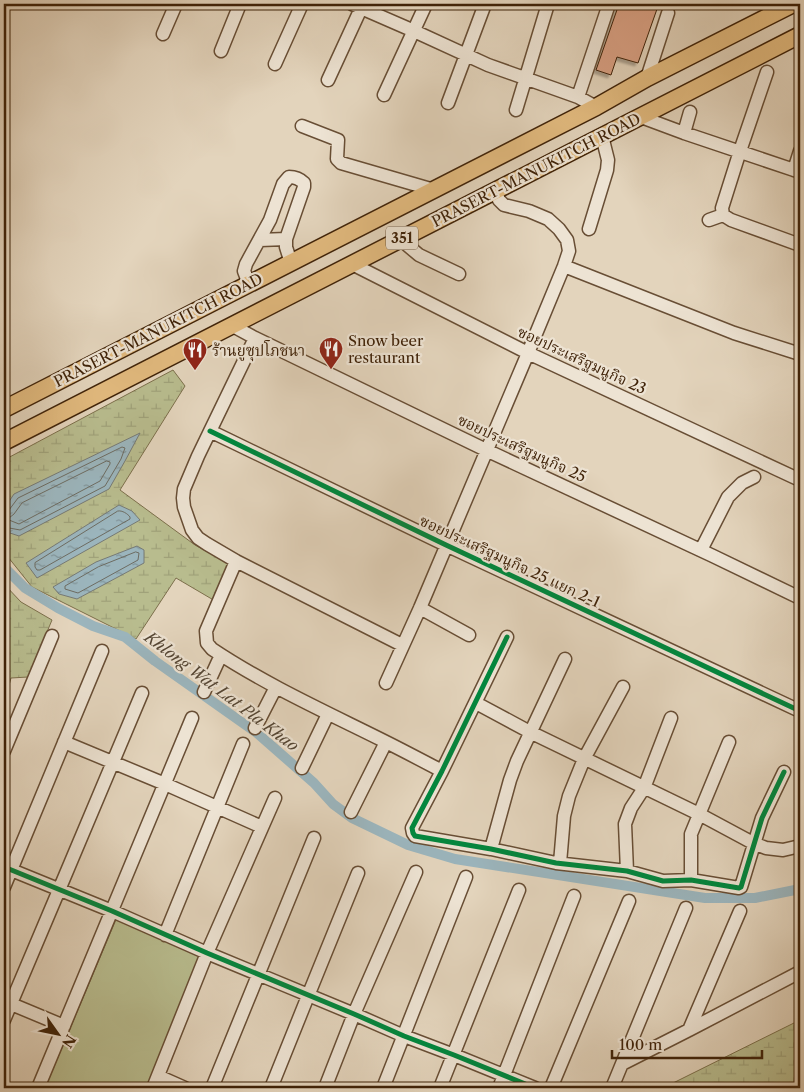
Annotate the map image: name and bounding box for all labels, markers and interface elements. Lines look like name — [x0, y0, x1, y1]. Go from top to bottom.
street label: PRASERT-MANUKITCH ROAD — [428, 109, 644, 231]
road number: 351 — [386, 227, 418, 250]
street label: PRASERT-MANUKITCH ROAD — [50, 269, 266, 391]
street label: ซอยประเสริฐมนูกิจ 23 — [514, 322, 649, 399]
place label: Snow beer restaurant — [348, 331, 424, 367]
restaurant icon: Snow beer restaurant — [318, 336, 344, 370]
restaurant icon: ร้านยูซุปโภชนา — [182, 337, 208, 371]
place label: ร้านยูซุปโภชนา — [212, 340, 305, 362]
street label: ซอยประเสริฐมนูกิจ 25 — [454, 410, 589, 487]
street label: ซอยประเสริฐมนูกิจ 25 แยก 2-1 — [416, 511, 604, 612]
water label: Khlong Wat Lat Pla Khao — [140, 625, 303, 755]
north arrow — [32, 1010, 82, 1060]
scale bar — [612, 1027, 762, 1059]
text: N — [58, 1031, 80, 1051]
text: 100 m — [619, 1035, 662, 1054]

